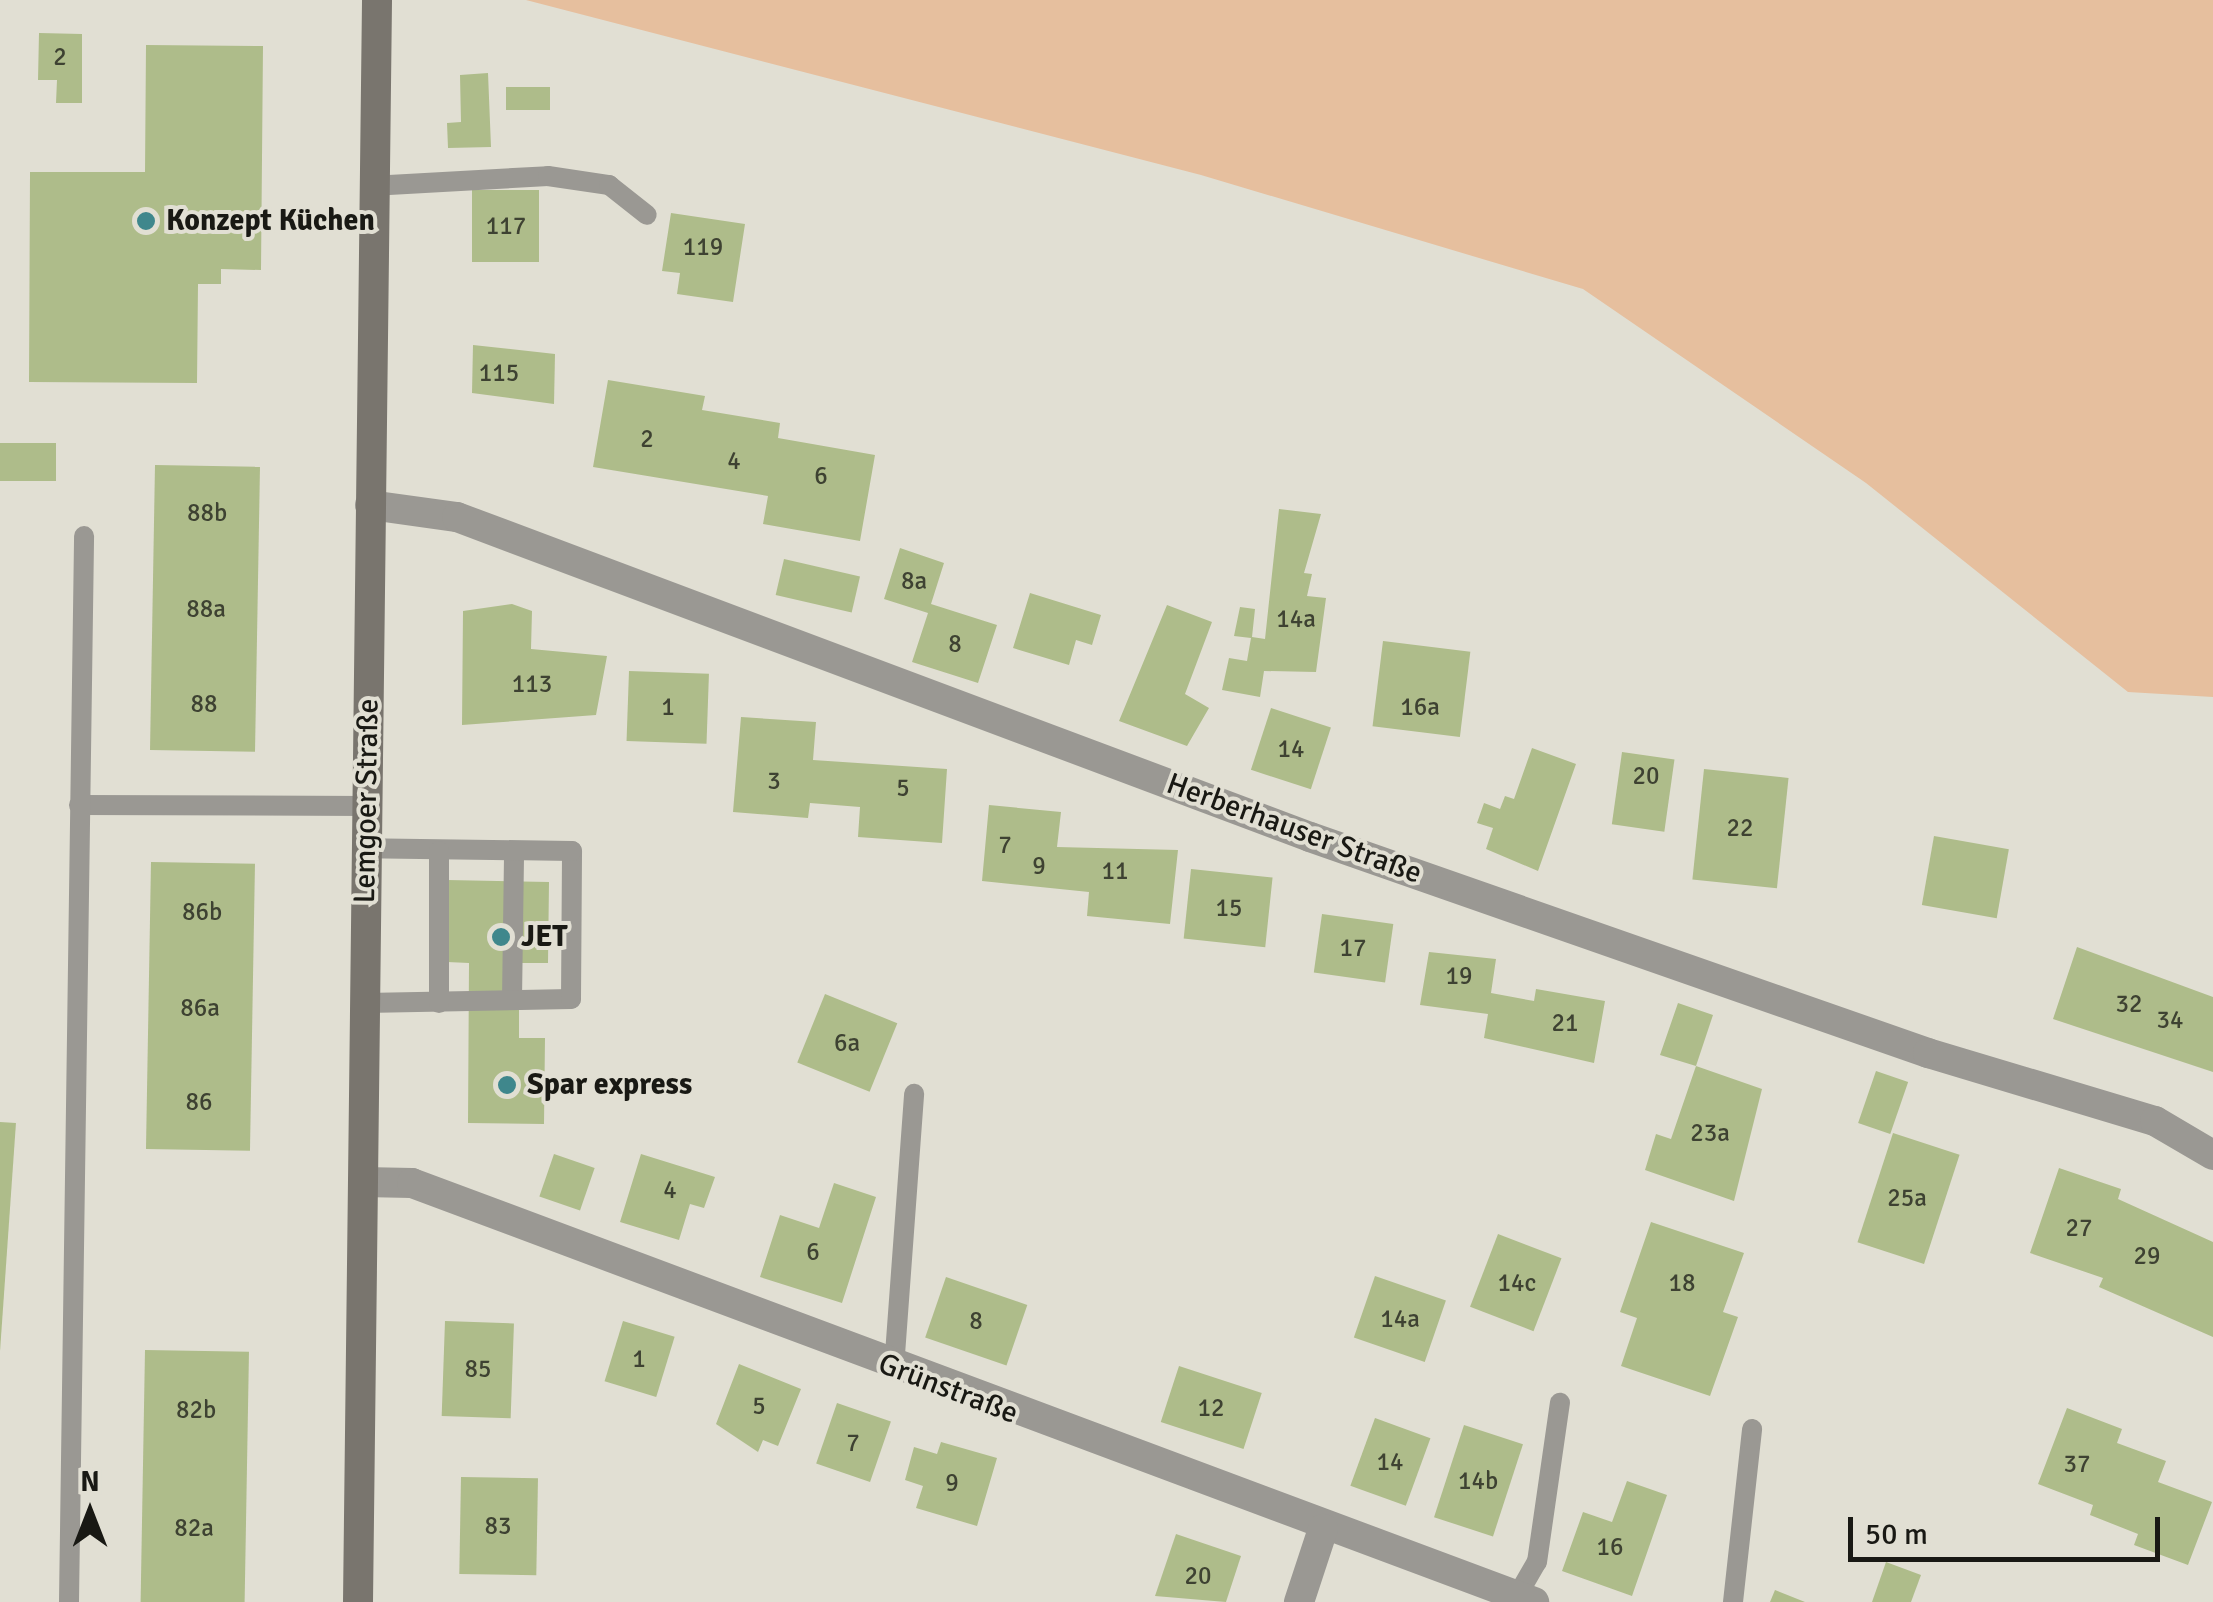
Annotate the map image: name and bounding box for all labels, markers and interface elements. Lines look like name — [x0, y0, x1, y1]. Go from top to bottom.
house number: 2 — [53, 42, 67, 72]
place label: Konzept Küchen — [166, 203, 375, 239]
marker: Konzept Küchen — [135, 210, 157, 232]
house number: 117 — [486, 211, 526, 241]
house number: 119 — [683, 232, 723, 262]
house number: 115 — [479, 358, 519, 388]
house number: 2 — [640, 424, 654, 454]
house number: 4 — [727, 446, 741, 476]
house number: 6 — [814, 461, 828, 491]
house number: 88b — [187, 498, 227, 528]
house number: 8a — [901, 566, 927, 596]
house number: 88a — [186, 594, 226, 624]
house number: 14a — [1276, 604, 1316, 634]
house number: 8 — [948, 629, 962, 659]
house number: 113 — [512, 669, 552, 699]
house number: 88 — [191, 689, 217, 719]
house number: 1 — [661, 692, 675, 722]
house number: 16a — [1400, 692, 1440, 722]
street label: Lemgoer Straße — [347, 698, 387, 904]
house number: 14 — [1278, 734, 1304, 764]
house number: 20 — [1633, 761, 1659, 791]
house number: 3 — [767, 766, 781, 796]
street label: Herberhauser Straße — [1161, 766, 1427, 892]
house number: 5 — [896, 773, 910, 803]
house number: 22 — [1727, 813, 1753, 843]
house number: 7 — [998, 830, 1012, 860]
house number: 9 — [1032, 851, 1046, 881]
house number: 11 — [1102, 856, 1128, 886]
house number: 15 — [1216, 893, 1242, 923]
house number: 86b — [182, 897, 222, 927]
place label: JET — [521, 919, 568, 955]
marker: JET — [490, 926, 512, 948]
house number: 17 — [1340, 933, 1366, 963]
house number: 19 — [1446, 961, 1472, 991]
house number: 32 — [2116, 989, 2142, 1019]
house number: 86a — [180, 993, 220, 1023]
house number: 34 — [2157, 1005, 2183, 1035]
house number: 21 — [1552, 1008, 1578, 1038]
house number: 6a — [834, 1028, 860, 1058]
place label: Spar express — [527, 1067, 692, 1103]
marker: Spar express — [496, 1074, 518, 1096]
house number: 86 — [186, 1087, 212, 1117]
house number: 23a — [1690, 1118, 1730, 1148]
house number: 4 — [663, 1175, 677, 1205]
house number: 25a — [1887, 1183, 1927, 1213]
house number: 27 — [2066, 1213, 2092, 1243]
house number: 6 — [806, 1237, 820, 1267]
house number: 29 — [2134, 1241, 2160, 1271]
house number: 14c — [1498, 1268, 1536, 1298]
house number: 18 — [1669, 1268, 1695, 1298]
house number: 14a — [1380, 1304, 1420, 1334]
house number: 8 — [969, 1306, 983, 1336]
house number: 1 — [632, 1344, 646, 1374]
street label: Grünstraße — [873, 1346, 1023, 1432]
house number: 85 — [465, 1354, 491, 1384]
house number: 5 — [752, 1391, 766, 1421]
house number: 12 — [1198, 1393, 1224, 1423]
house number: 82b — [176, 1395, 216, 1425]
house number: 7 — [846, 1428, 860, 1458]
house number: 14 — [1377, 1447, 1403, 1477]
house number: 37 — [2064, 1449, 2090, 1479]
north arrow — [40, 1462, 140, 1562]
text: N — [80, 1465, 100, 1499]
house number: 14b — [1458, 1466, 1498, 1496]
house number: 9 — [945, 1468, 959, 1498]
scale bar — [1853, 1497, 2166, 1559]
house number: 83 — [485, 1511, 511, 1541]
house number: 82a — [174, 1513, 214, 1543]
text: 50 m — [1865, 1516, 1928, 1553]
house number: 16 — [1597, 1532, 1623, 1562]
house number: 20 — [1185, 1561, 1211, 1591]

